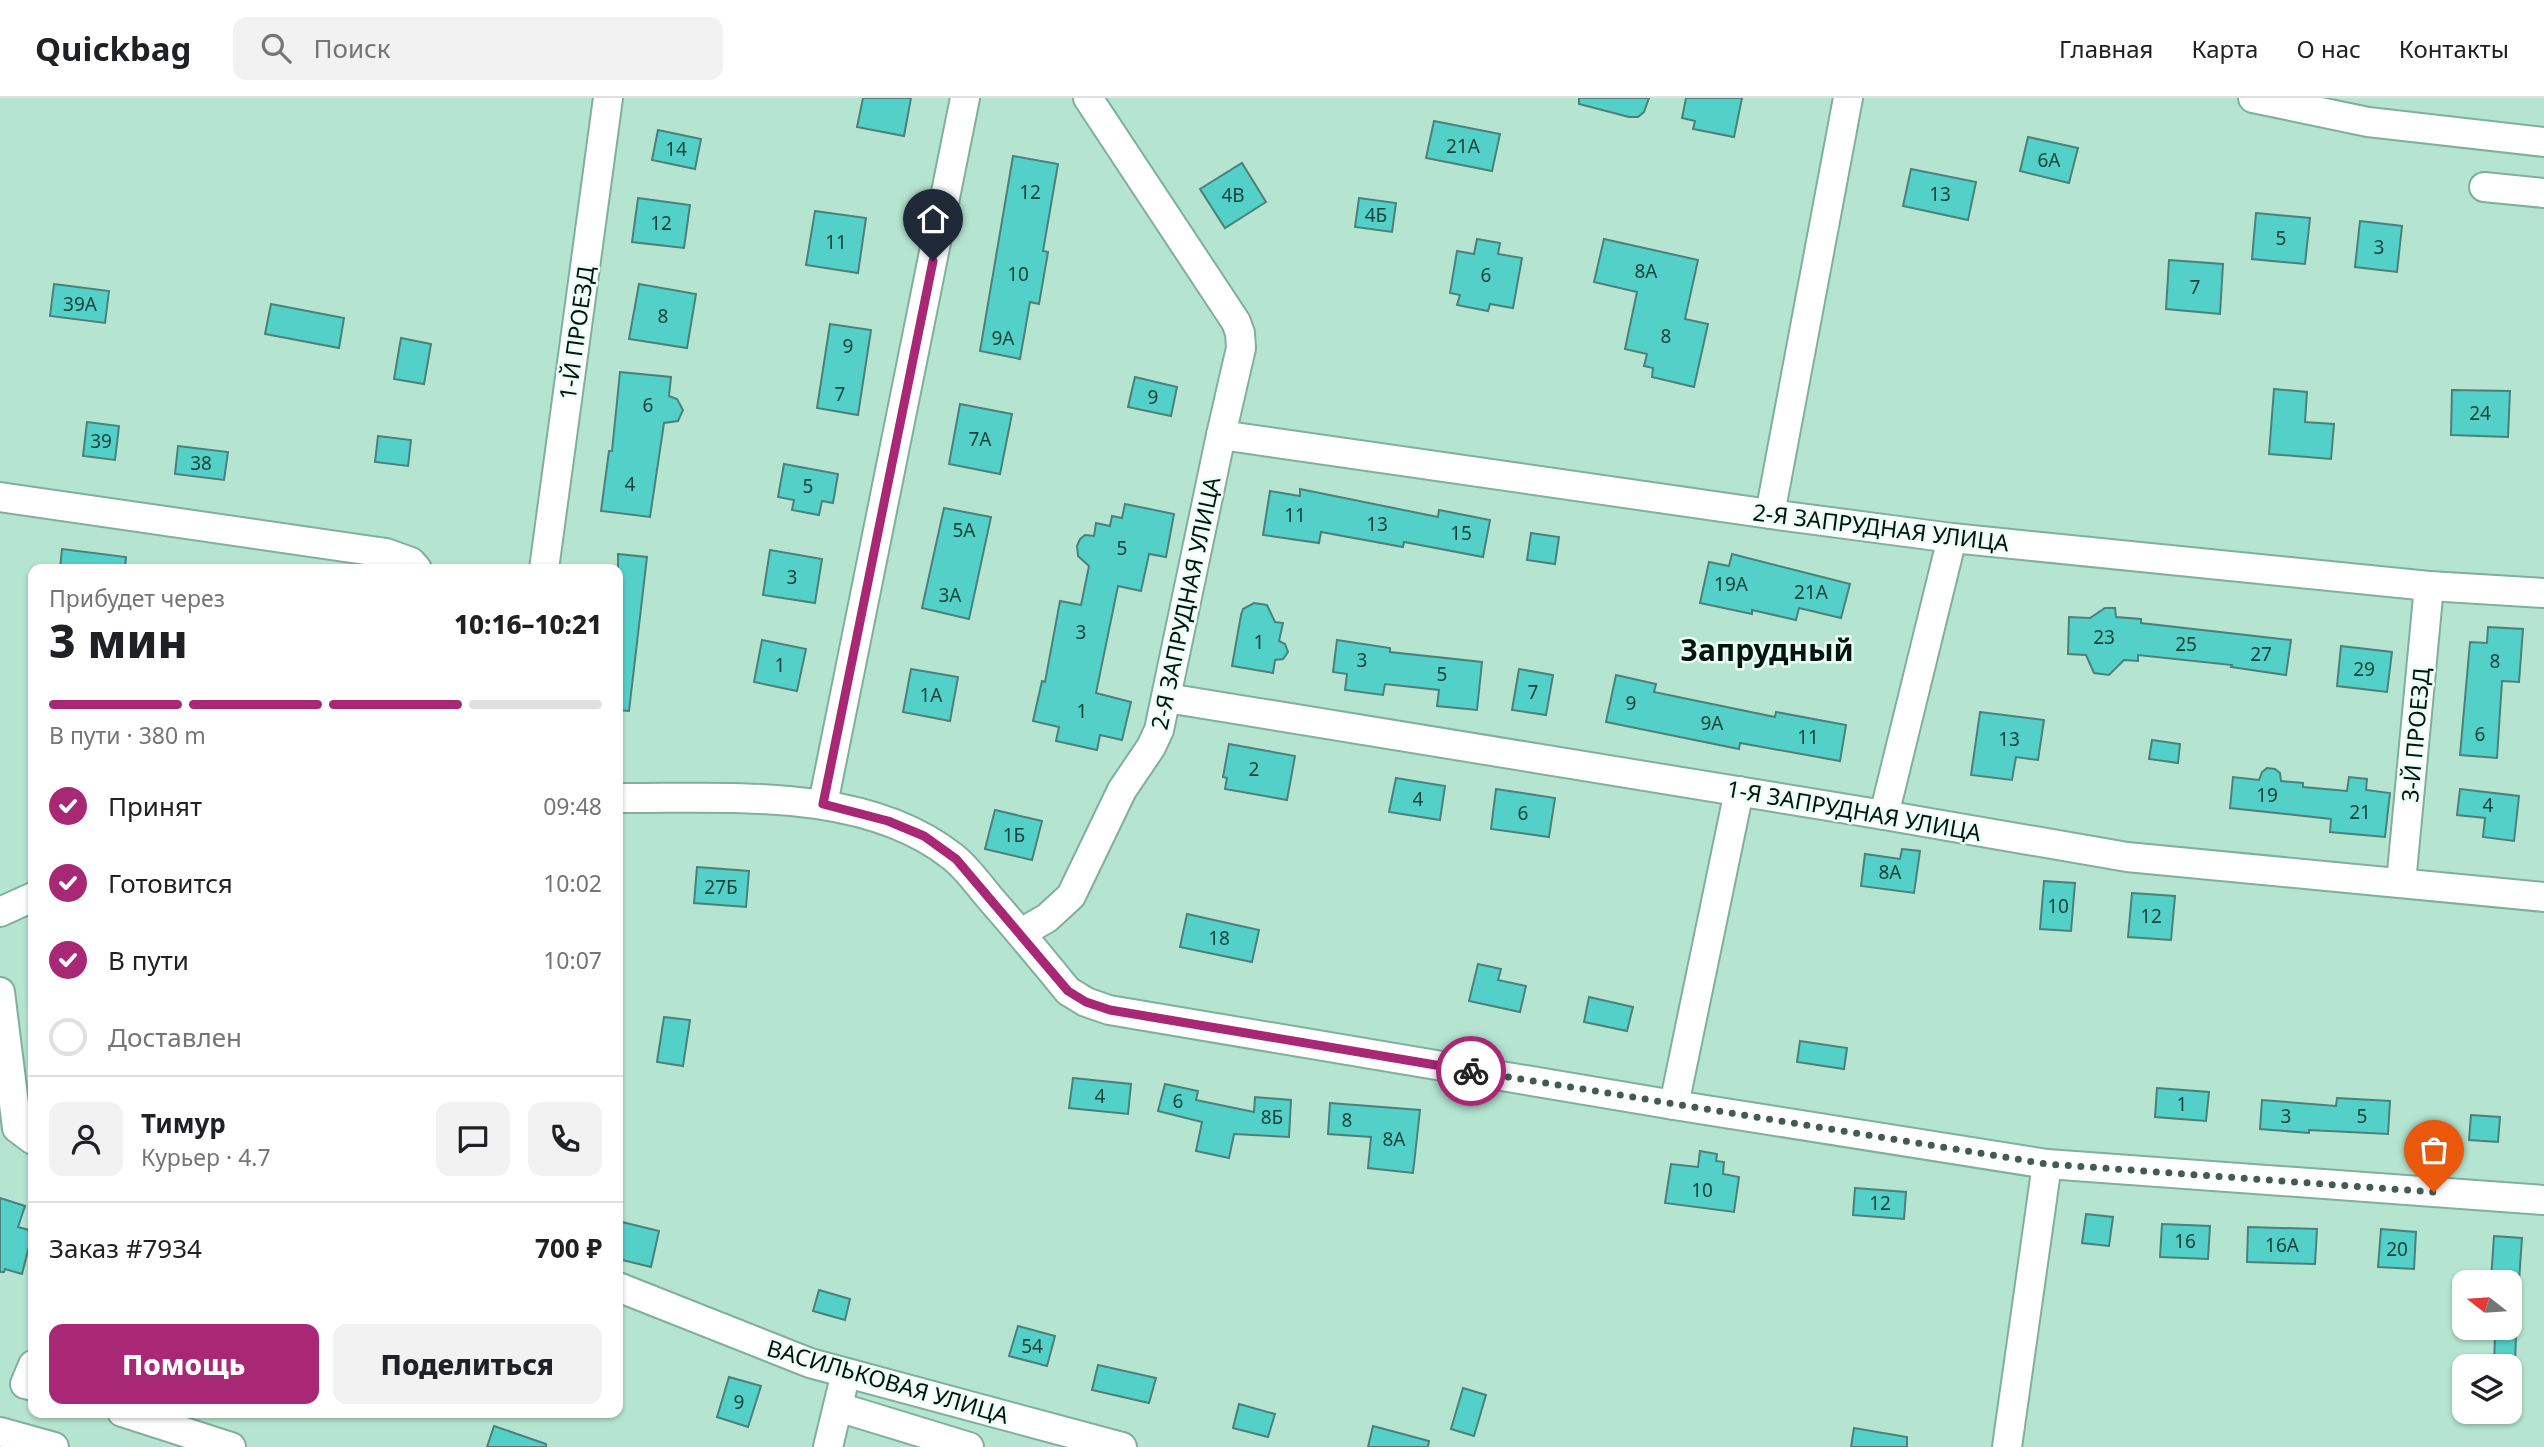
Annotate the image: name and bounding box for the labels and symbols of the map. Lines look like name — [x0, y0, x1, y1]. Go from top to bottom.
house number: 21А — [1446, 133, 1481, 159]
house number: 14 — [665, 136, 687, 162]
house number: 6А — [2038, 147, 2061, 173]
house number: 12 — [1019, 179, 1041, 205]
house number: 13 — [1929, 181, 1951, 207]
house number: 4В — [1221, 182, 1245, 208]
pin — [903, 189, 963, 261]
house number: 4Б — [1365, 202, 1387, 228]
house number: 12 — [650, 210, 672, 236]
house number: 5 — [2276, 225, 2286, 251]
house number: 11 — [825, 229, 847, 255]
house number: 3 — [2374, 234, 2384, 260]
house number: 8А — [1635, 258, 1658, 284]
house number: 10 — [1007, 261, 1029, 287]
house number: 6 — [1481, 262, 1491, 288]
street label: 1-Й ПРОЕЗД — [551, 264, 601, 402]
house number: 7 — [2190, 274, 2200, 300]
house number: 39А — [63, 291, 98, 317]
house number: 8 — [658, 303, 668, 329]
house number: 8 — [1661, 323, 1671, 349]
house number: 9А — [992, 325, 1015, 351]
house number: 9 — [843, 333, 853, 359]
house number: 7 — [835, 381, 845, 407]
house number: 9 — [1148, 384, 1158, 410]
house number: 6 — [643, 392, 653, 418]
house number: 24 — [2469, 400, 2491, 426]
house number: 7А — [969, 426, 992, 452]
house number: 39 — [90, 428, 112, 454]
house number: 38 — [190, 450, 212, 476]
house number: 4 — [625, 471, 636, 497]
house number: 5 — [803, 473, 813, 499]
street label: 2-Я ЗАПРУДНАЯ УЛИЦА — [1143, 473, 1228, 732]
street label: 2-Я ЗАПРУДНАЯ УЛИЦА — [1751, 495, 2011, 559]
house number: 11 — [1284, 502, 1306, 528]
house number: 13 — [1366, 511, 1388, 537]
house number: 5А — [953, 517, 976, 543]
house number: 15 — [1450, 520, 1472, 546]
house number: 5 — [1117, 535, 1127, 561]
house number: 3 — [787, 564, 797, 590]
house number: 19А — [1714, 571, 1749, 597]
house number: 21А — [1794, 579, 1829, 605]
house number: 3А — [939, 582, 962, 608]
house number: 3 — [1076, 619, 1086, 645]
house number: 23 — [2093, 624, 2115, 650]
house number: 1 — [1254, 629, 1264, 655]
district label: Запрудный — [1680, 629, 1854, 670]
house number: 25 — [2175, 631, 2197, 657]
house number: 27 — [2250, 641, 2272, 667]
house number: 3 — [1357, 647, 1367, 673]
house number: 8 — [2490, 648, 2500, 674]
house number: 1 — [775, 652, 785, 678]
house number: 29 — [2353, 656, 2375, 682]
house number: 5 — [1437, 661, 1447, 687]
street label: 3-Й ПРОЕЗД — [2393, 666, 2437, 804]
house number: 7 — [1528, 679, 1538, 705]
house number: 1А — [920, 682, 943, 708]
house number: 9 — [1626, 690, 1636, 716]
house number: 1 — [1077, 698, 1087, 724]
house number: 9А — [1701, 710, 1724, 736]
house number: 6 — [2475, 721, 2485, 747]
house number: 11 — [1797, 724, 1819, 750]
house number: 13 — [1998, 726, 2020, 752]
house number: 2 — [1249, 756, 1259, 782]
street label: 1-Я ЗАПРУДНАЯ УЛИЦА — [1724, 772, 1984, 848]
house number: 19 — [2256, 782, 2278, 808]
house number: 4 — [1413, 786, 1424, 812]
house number: 4 — [2483, 792, 2494, 818]
house number: 21 — [2349, 799, 2371, 825]
house number: 6 — [1518, 800, 1528, 826]
house number: 1Б — [1003, 822, 1025, 848]
house number: 8А — [1879, 859, 1902, 885]
house number: 27Б — [704, 874, 738, 900]
house number: 10 — [2047, 893, 2069, 919]
house number: 12 — [2140, 903, 2162, 929]
house number: 18 — [1208, 925, 1230, 951]
courier — [1436, 1036, 1506, 1106]
house number: 4 — [1095, 1083, 1106, 1109]
house number: 6 — [1173, 1088, 1183, 1114]
house number: 1 — [2177, 1091, 2187, 1117]
house number: 3 — [2281, 1103, 2291, 1129]
house number: 5 — [2357, 1103, 2367, 1129]
house number: 8Б — [1261, 1104, 1283, 1130]
house number: 8 — [1342, 1107, 1352, 1133]
pin — [2404, 1120, 2464, 1192]
house number: 8А — [1383, 1126, 1406, 1152]
house number: 10 — [1691, 1177, 1713, 1203]
house number: 12 — [1869, 1190, 1891, 1216]
house number: 16 — [2174, 1228, 2196, 1254]
house number: 16А — [2265, 1232, 2300, 1258]
house number: 20 — [2386, 1236, 2408, 1262]
north arrow — [2452, 1270, 2522, 1340]
street label: ВАСИЛЬКОВАЯ УЛИЦА — [763, 1331, 1013, 1431]
house number: 54 — [1021, 1333, 1043, 1359]
house number: 9 — [734, 1389, 744, 1415]

